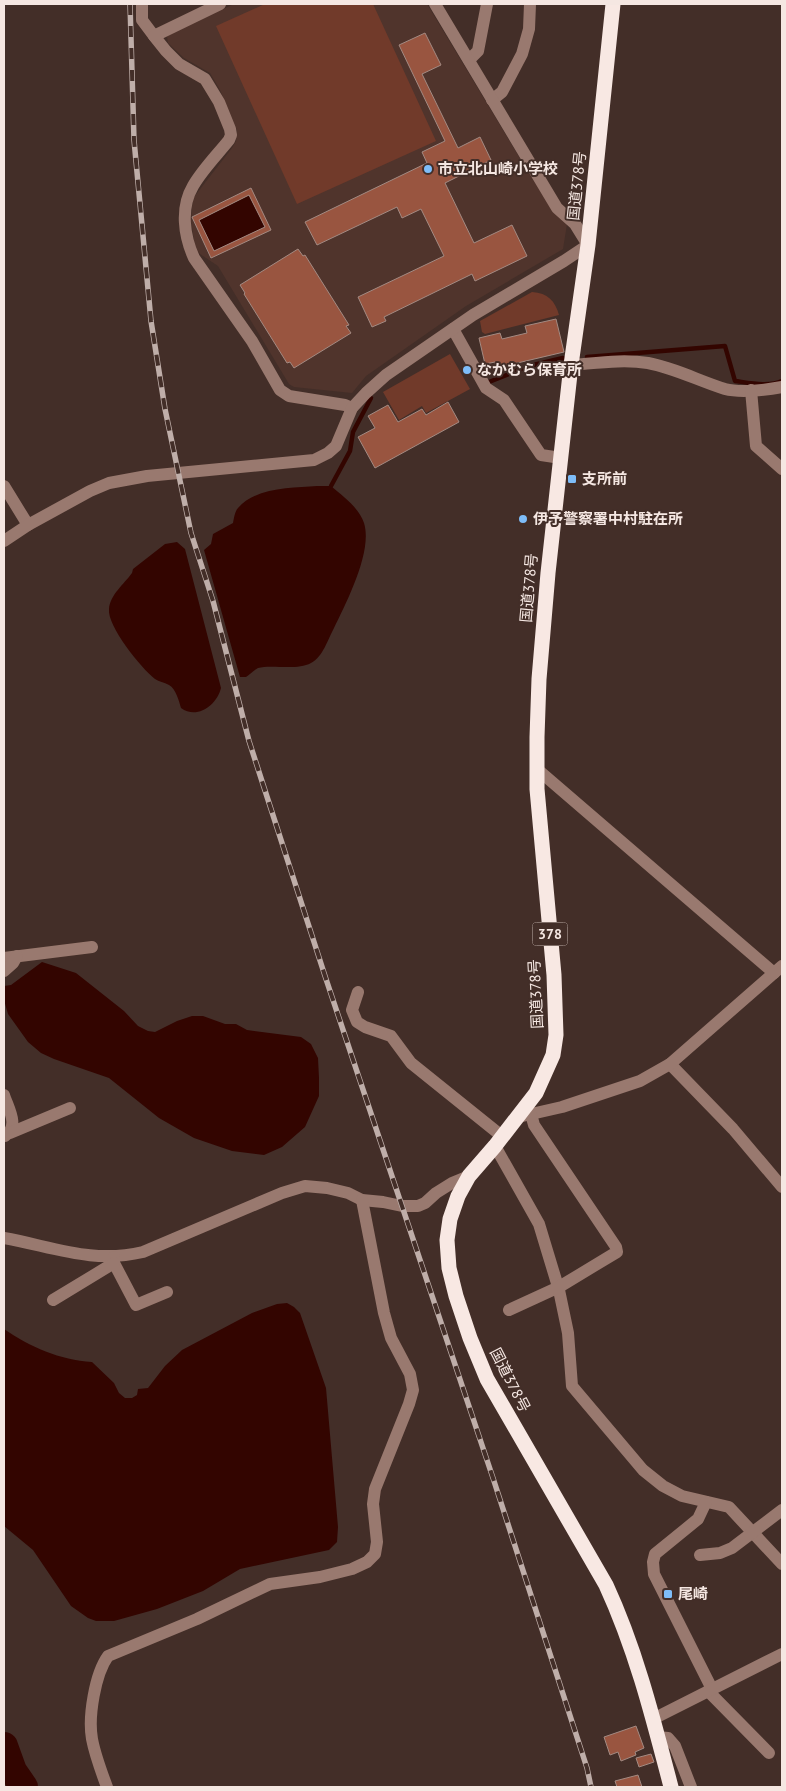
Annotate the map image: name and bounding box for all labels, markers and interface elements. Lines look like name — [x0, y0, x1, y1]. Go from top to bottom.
street label: 国道378号 — [563, 150, 590, 222]
place label: 市立北山崎小学校 — [438, 159, 558, 178]
marker: 市立北山崎小学校 — [422, 163, 434, 175]
place label: なかむら保育所 — [477, 360, 582, 379]
marker: なかむら保育所 — [461, 364, 473, 376]
place label: 支所前 — [582, 469, 627, 488]
marker: 支所前 — [566, 473, 578, 485]
place label: 伊予警察署中村駐在所 — [533, 509, 683, 528]
marker: 伊予警察署中村駐在所 — [517, 513, 529, 525]
street label: 国道378号 — [516, 552, 541, 623]
road number: 378 — [532, 922, 568, 946]
street label: 国道378号 — [524, 959, 547, 1029]
street label: 国道378号 — [486, 1344, 535, 1415]
place label: 尾崎 — [678, 1584, 708, 1603]
marker: 尾崎 — [662, 1588, 674, 1600]

